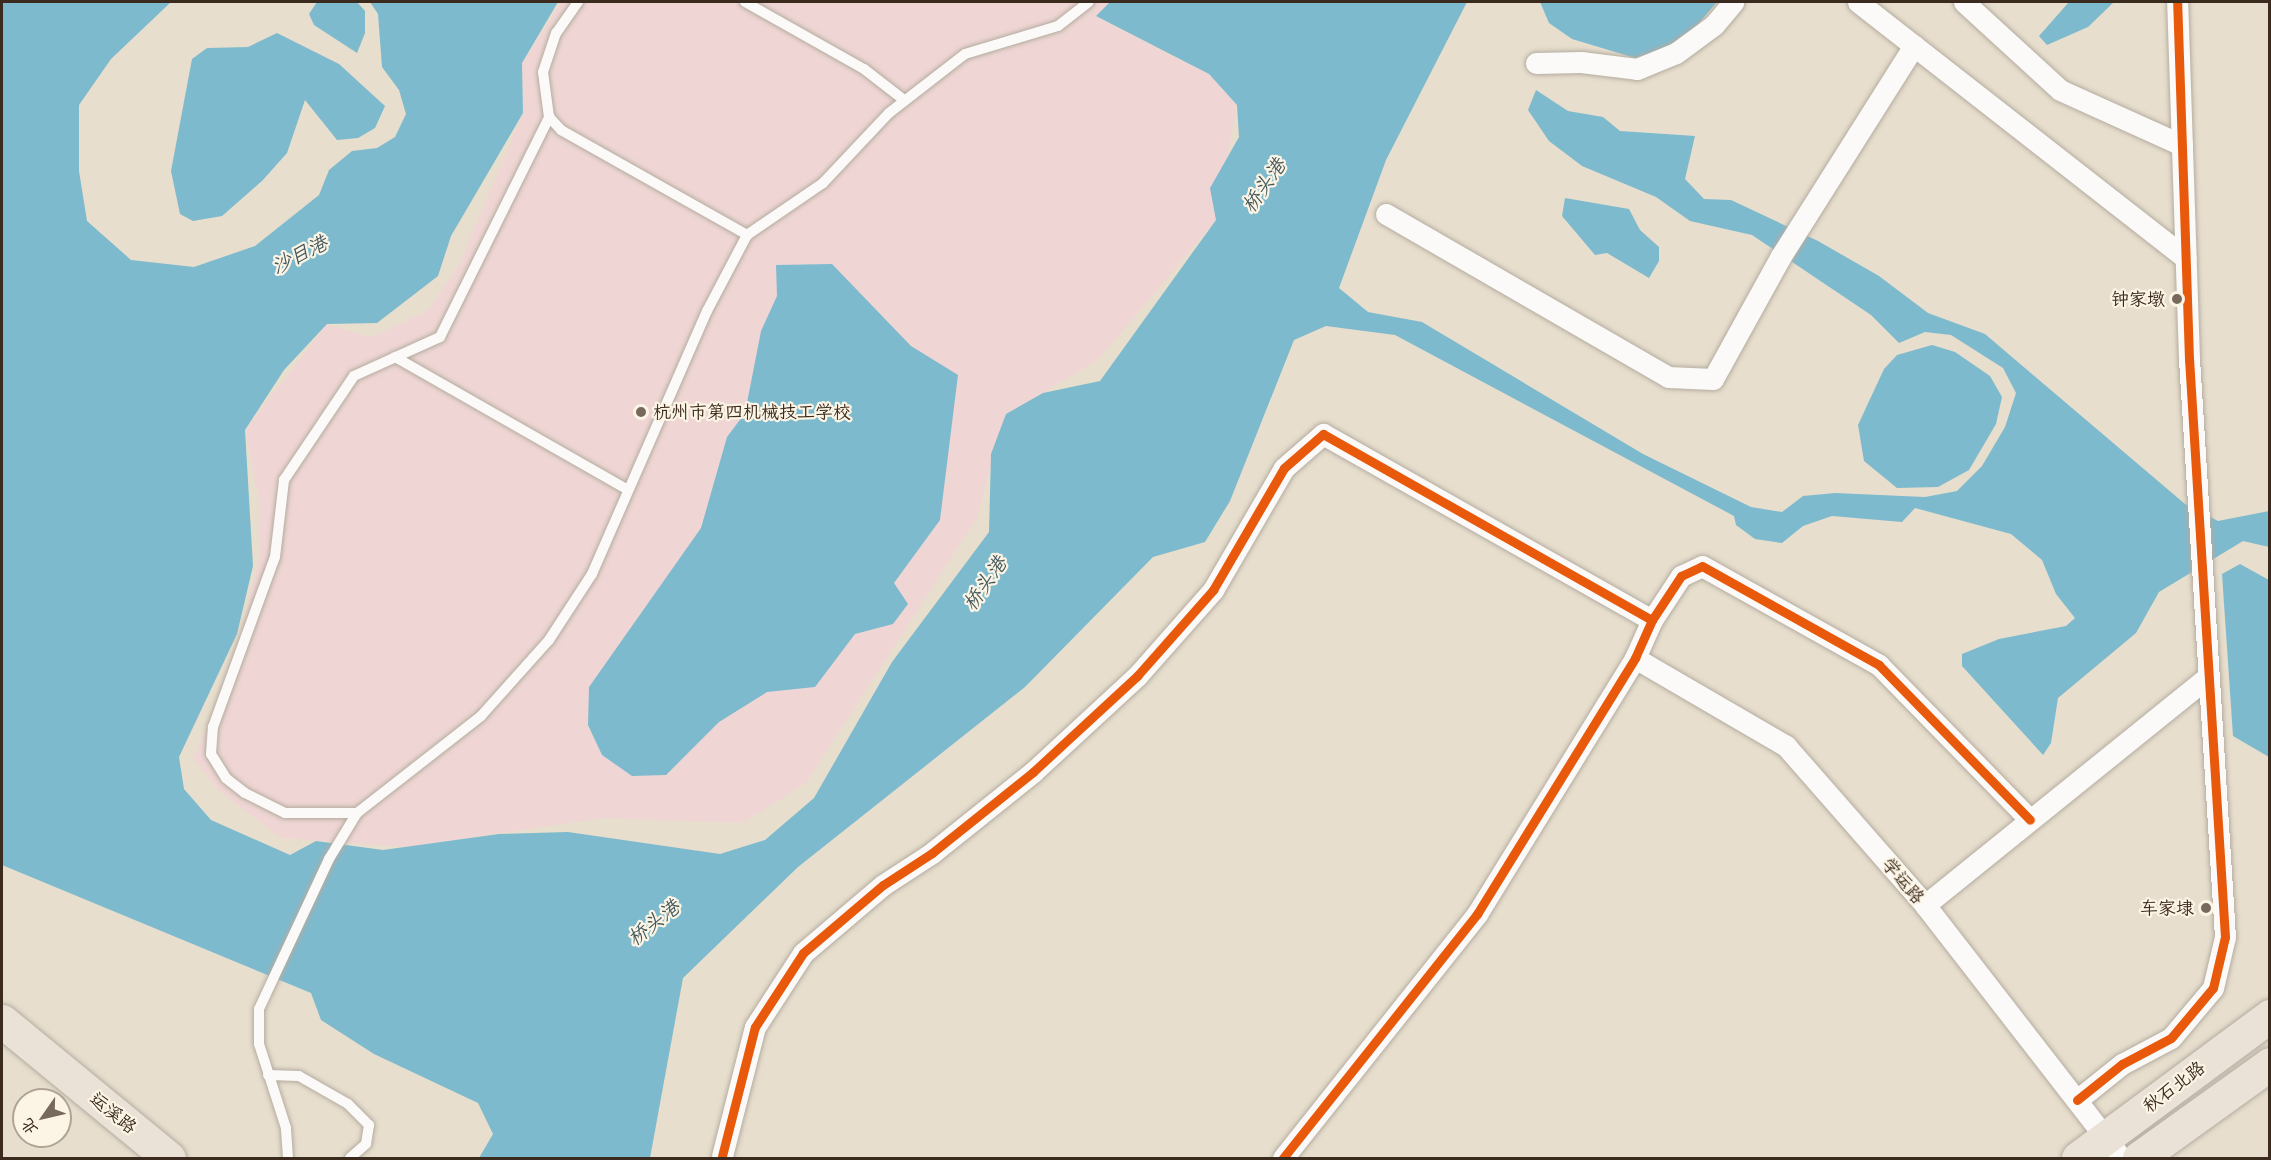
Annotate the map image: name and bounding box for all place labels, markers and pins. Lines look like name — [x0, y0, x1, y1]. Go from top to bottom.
place label: 钟家墩 — [2111, 288, 2165, 310]
marker: 钟家墩 — [2170, 292, 2184, 306]
place label: 杭州市第四机械技工学校 — [653, 401, 851, 423]
marker: 杭州市第四机械技工学校 — [634, 405, 648, 419]
place label: 车家埭 — [2140, 897, 2194, 919]
marker: 车家埭 — [2199, 901, 2213, 915]

